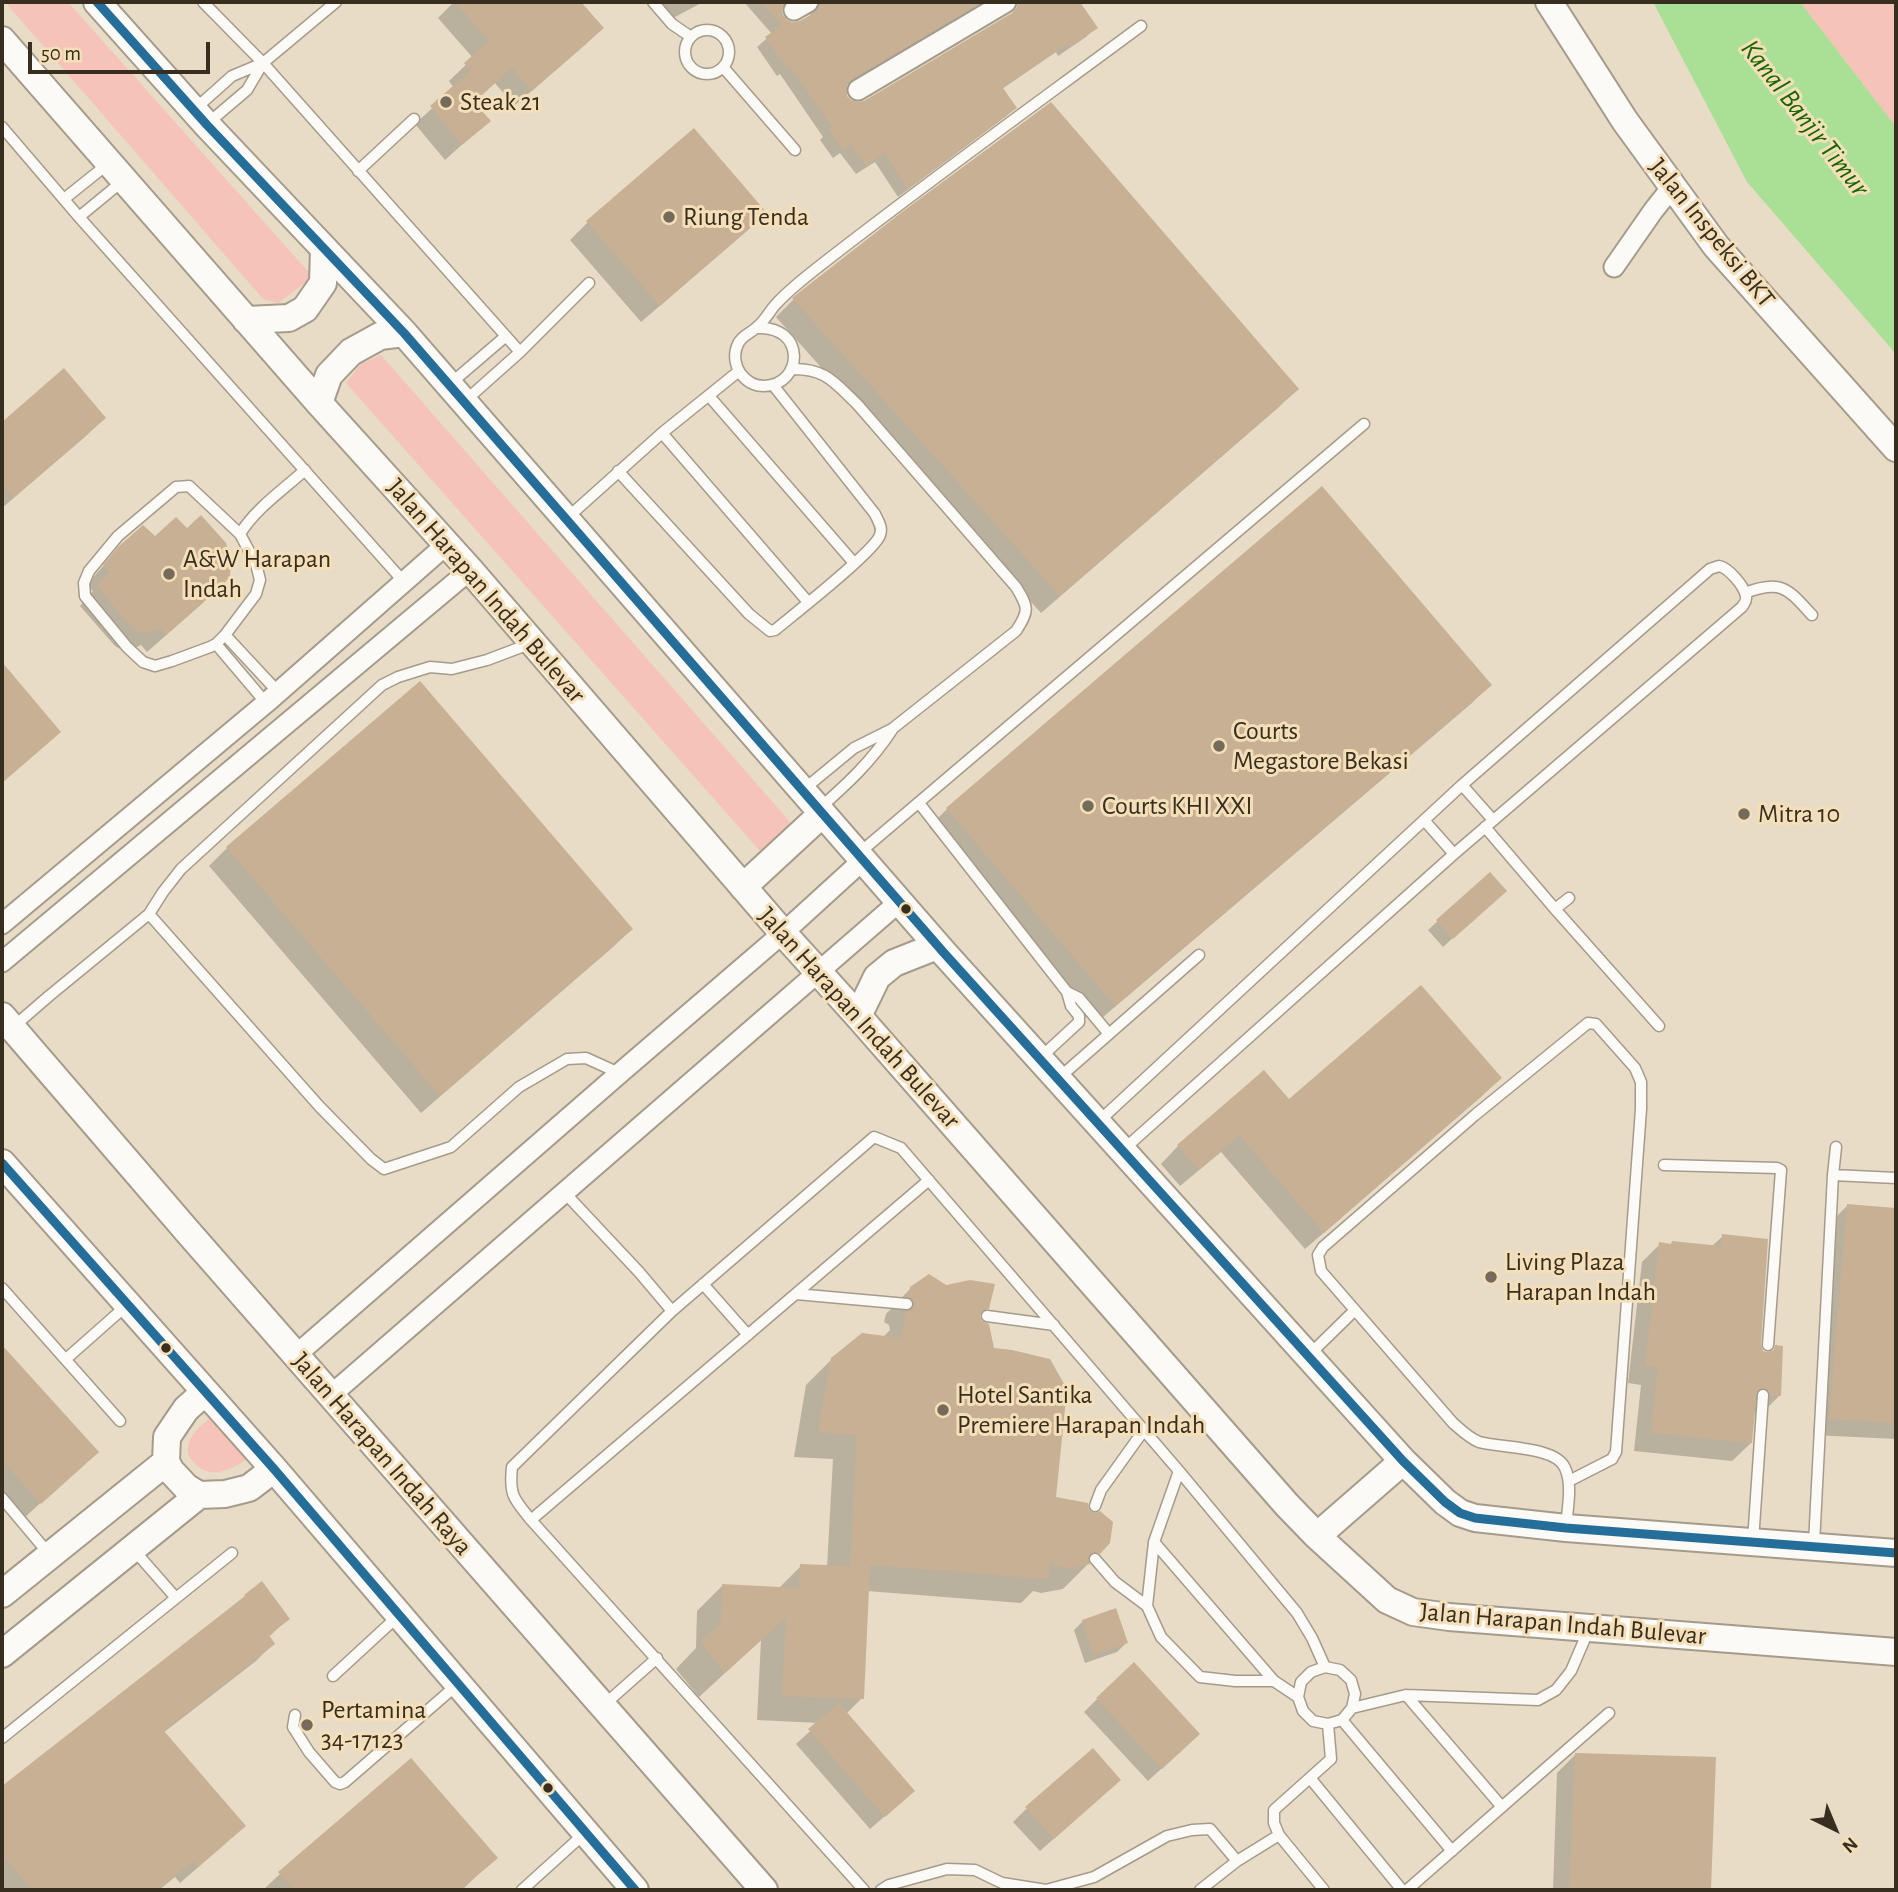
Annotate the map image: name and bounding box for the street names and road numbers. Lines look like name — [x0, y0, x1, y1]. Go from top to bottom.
street label: Jalan Inspeksi BKT — [1642, 152, 1782, 314]
street label: Jalan Harapan Indah Bulevar — [380, 472, 592, 710]
street label: Jalan Harapan Indah Bulevar — [751, 901, 967, 1135]
street label: Jalan Harapan Indah Raya — [285, 1346, 479, 1562]
street label: Jalan Harapan Indah Bulevar — [1419, 1596, 1707, 1652]

